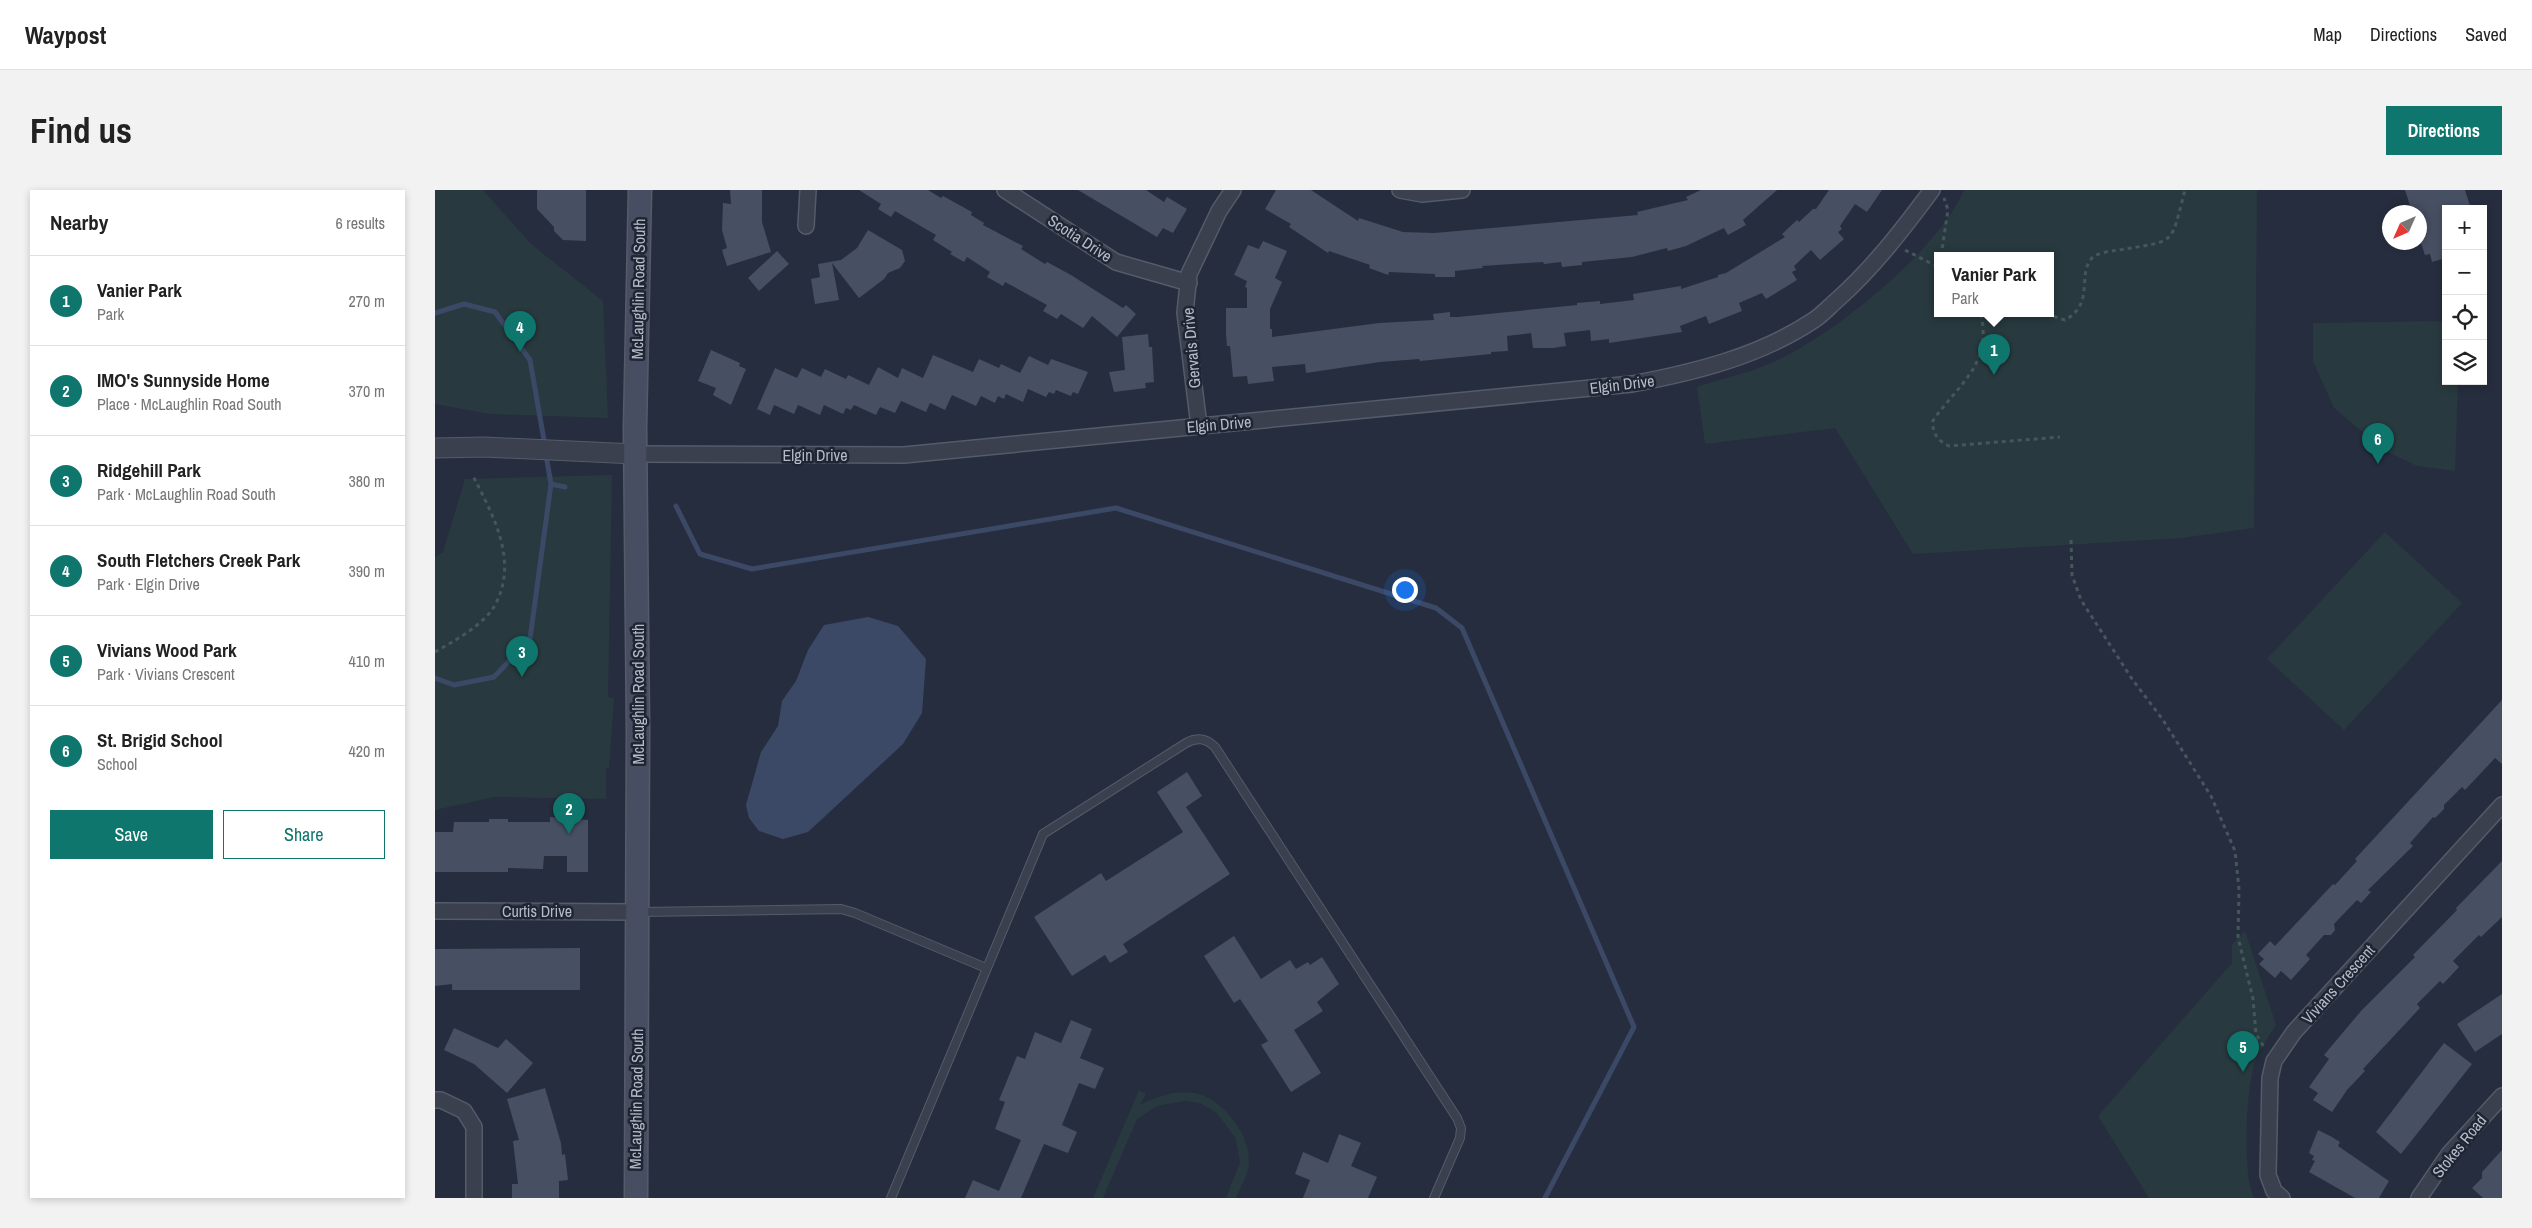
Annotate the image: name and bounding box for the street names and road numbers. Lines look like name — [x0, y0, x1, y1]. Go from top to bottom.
street label: Scotia Drive — [1044, 209, 1116, 267]
street label: McLaughlin Road South — [626, 218, 650, 360]
street label: Gervais Drive — [1177, 307, 1205, 389]
street label: Elgin Drive — [1588, 369, 1656, 399]
street label: Elgin Drive — [1186, 410, 1252, 438]
street label: Elgin Drive — [783, 444, 847, 466]
street label: McLaughlin Road South — [627, 624, 649, 764]
street label: Curtis Drive — [502, 900, 572, 922]
street label: Vivians Crescent — [2296, 939, 2380, 1028]
street label: McLaughlin Road South — [624, 1028, 648, 1170]
street label: Stokes Road — [2427, 1110, 2491, 1182]

